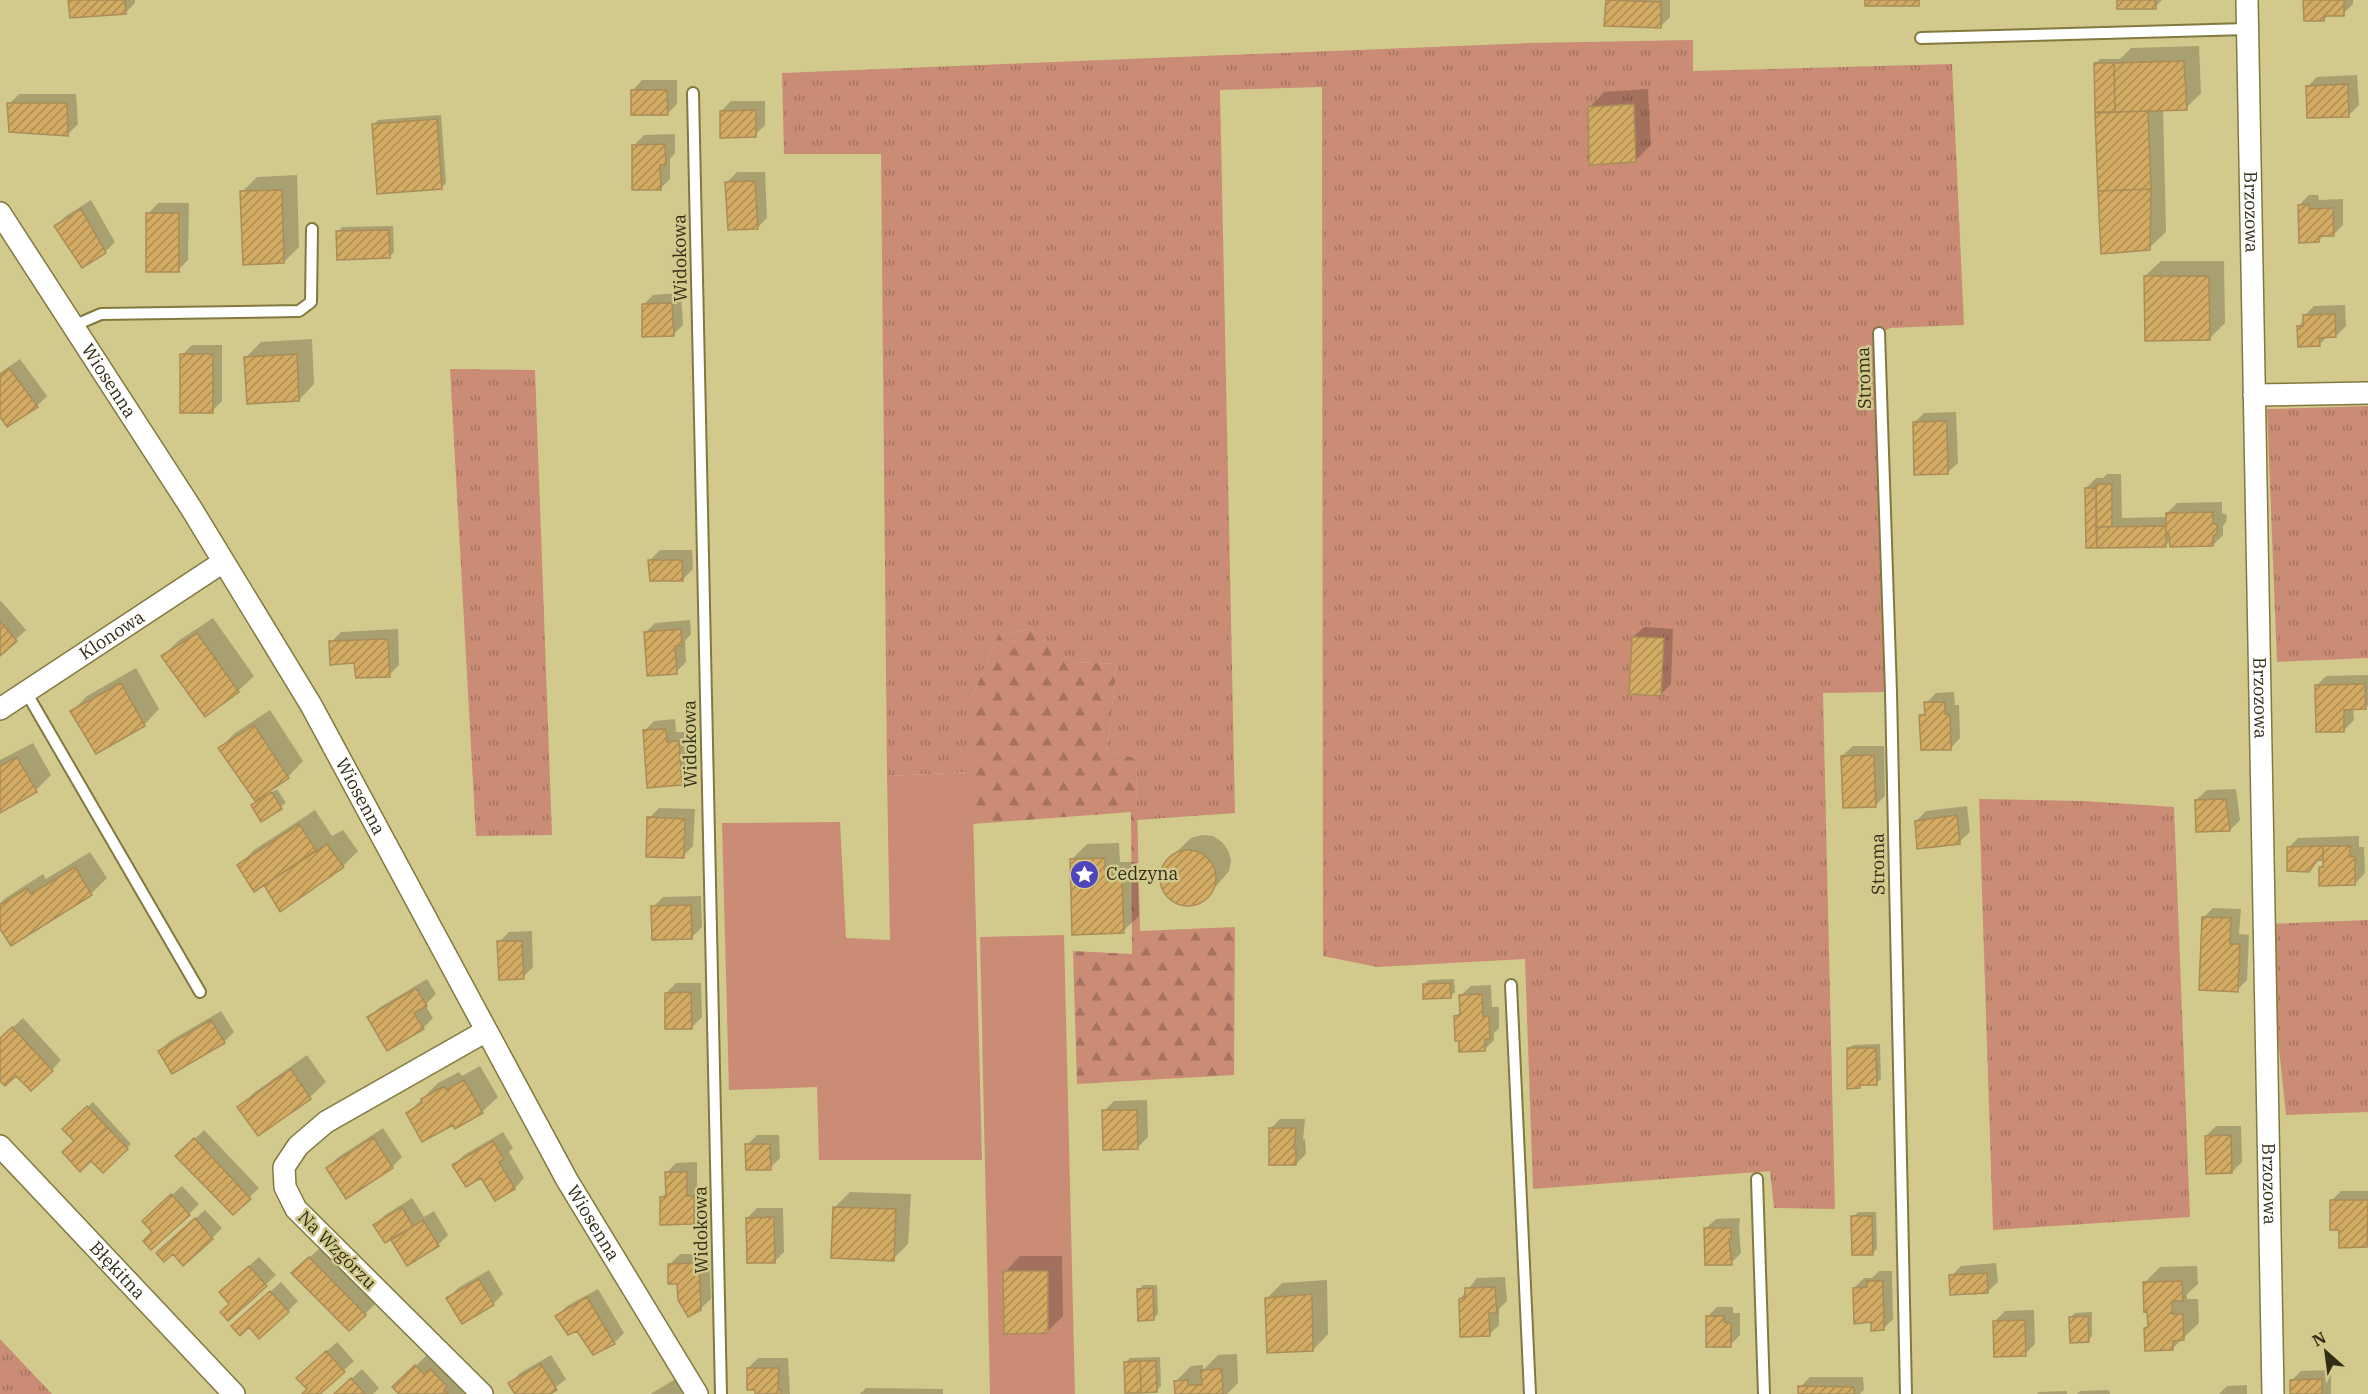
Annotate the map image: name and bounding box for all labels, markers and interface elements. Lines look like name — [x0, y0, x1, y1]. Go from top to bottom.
street label: Brzozowa — [2239, 171, 2264, 253]
street label: Widokowa — [667, 214, 692, 302]
street label: Wiosenna — [77, 339, 142, 422]
street label: Stroma — [1851, 346, 1876, 409]
street label: Klonowa — [75, 605, 149, 665]
street label: Brzozowa — [2248, 657, 2273, 739]
street label: Widokowa — [677, 700, 702, 788]
street label: Wiosenna — [331, 754, 391, 839]
street label: Stroma — [1865, 833, 1890, 895]
place icon: Cedzyna — [1069, 858, 1101, 890]
place label: Cedzyna — [1106, 862, 1179, 885]
street label: Brzozowa — [2257, 1143, 2282, 1225]
street label: Wiosenna — [562, 1181, 625, 1265]
street label: Widokowa — [688, 1186, 713, 1274]
street label: Na Wzgórzu — [293, 1205, 382, 1294]
street label: Błękitna — [85, 1236, 151, 1304]
north arrow — [2296, 1322, 2356, 1382]
text: N — [2309, 1327, 2329, 1351]

